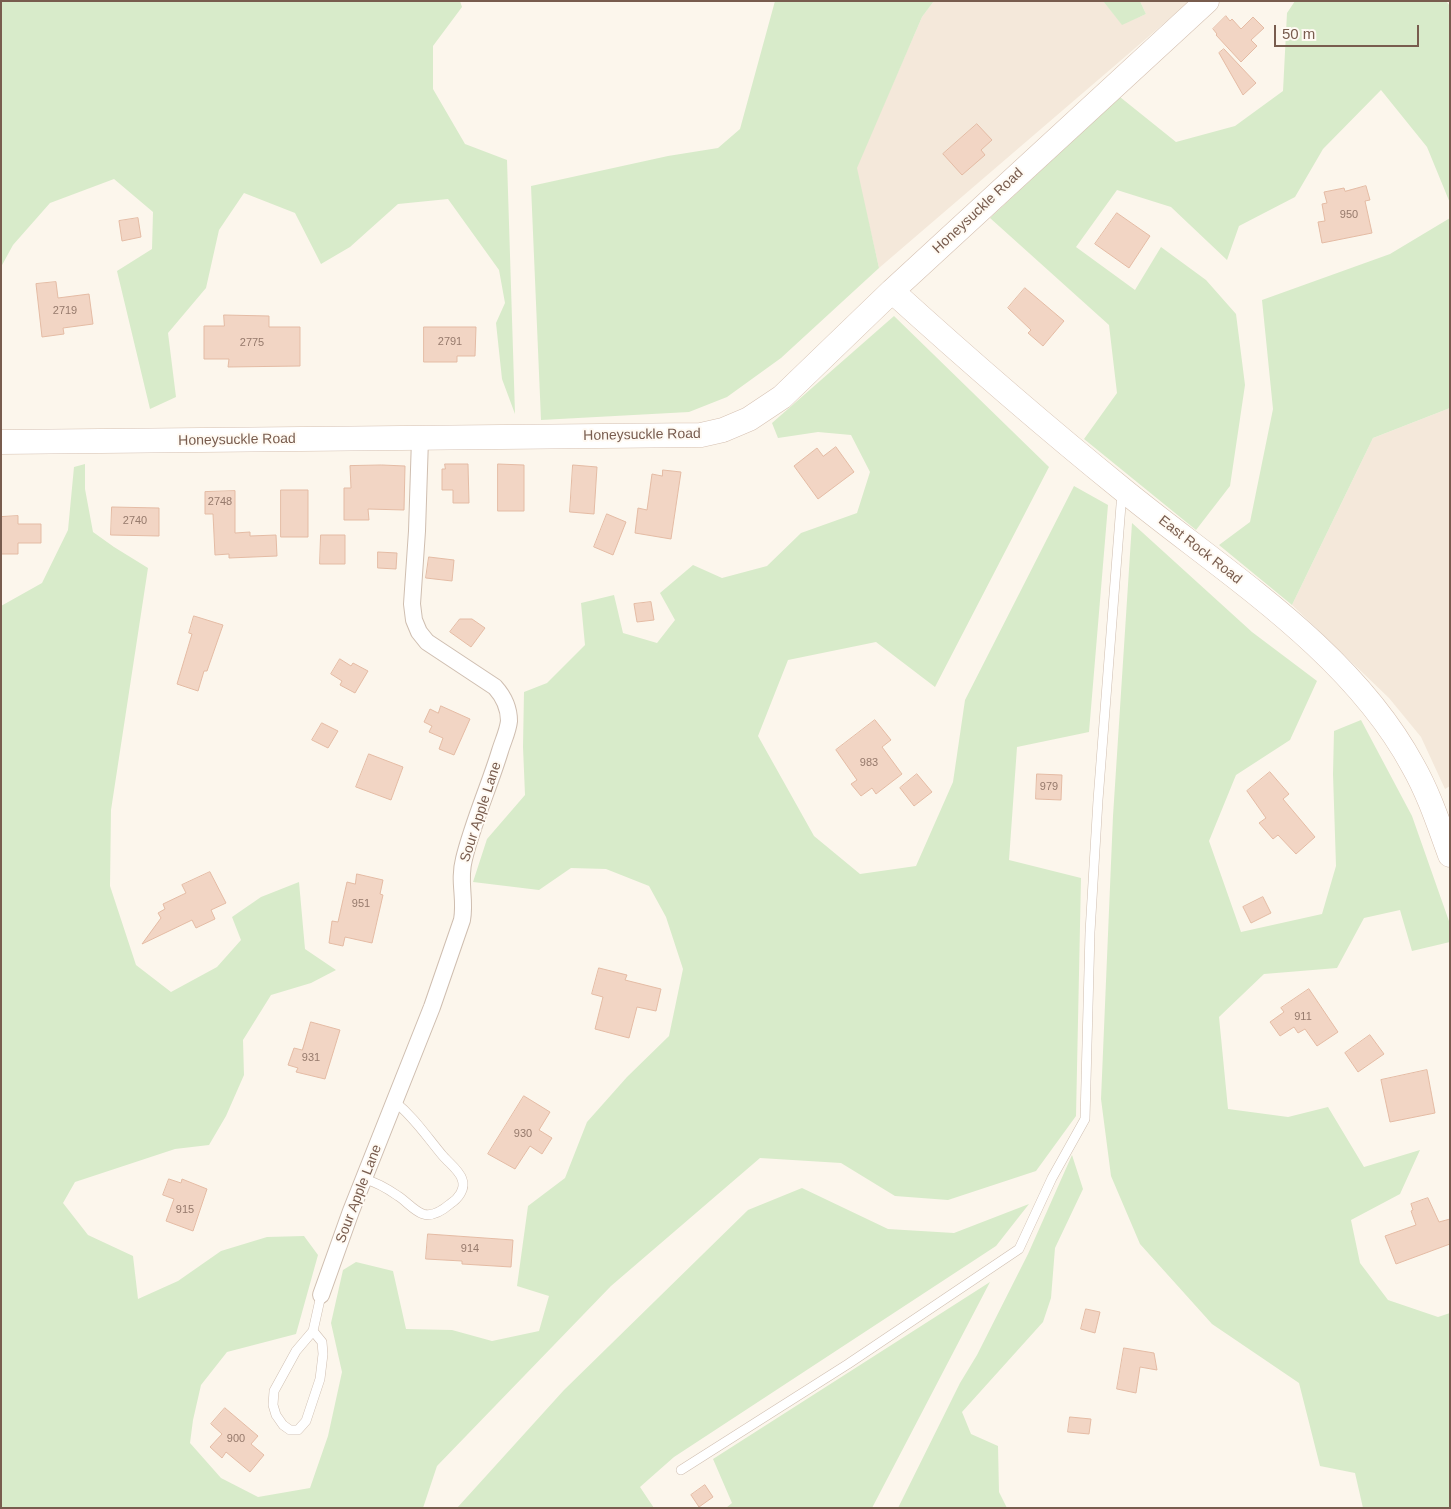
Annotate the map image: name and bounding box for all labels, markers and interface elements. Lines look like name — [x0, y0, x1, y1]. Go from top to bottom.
scale bar — [1276, 15, 1421, 47]
text: 50 m — [1282, 25, 1315, 42]
street label: Honeysuckle Road — [929, 165, 1027, 257]
house number: 950 — [1340, 208, 1358, 222]
house number: 2719 — [53, 304, 77, 318]
house number: 2791 — [438, 335, 462, 349]
house number: 2775 — [240, 336, 264, 350]
street label: Honeysuckle Road — [583, 426, 701, 444]
street label: Honeysuckle Road — [178, 431, 296, 449]
house number: 2748 — [208, 495, 232, 509]
street label: East Rock Road — [1155, 512, 1245, 588]
house number: 2740 — [123, 514, 147, 528]
house number: 983 — [860, 756, 878, 770]
street label: Sour Apple Lane — [457, 760, 505, 864]
house number: 979 — [1040, 780, 1058, 794]
house number: 951 — [352, 897, 370, 911]
house number: 911 — [1294, 1010, 1312, 1024]
house number: 931 — [302, 1051, 320, 1065]
house number: 930 — [514, 1127, 532, 1141]
street label: Sour Apple Lane — [332, 1142, 386, 1246]
house number: 915 — [176, 1203, 194, 1217]
house number: 914 — [461, 1242, 479, 1256]
house number: 900 — [227, 1432, 245, 1446]

